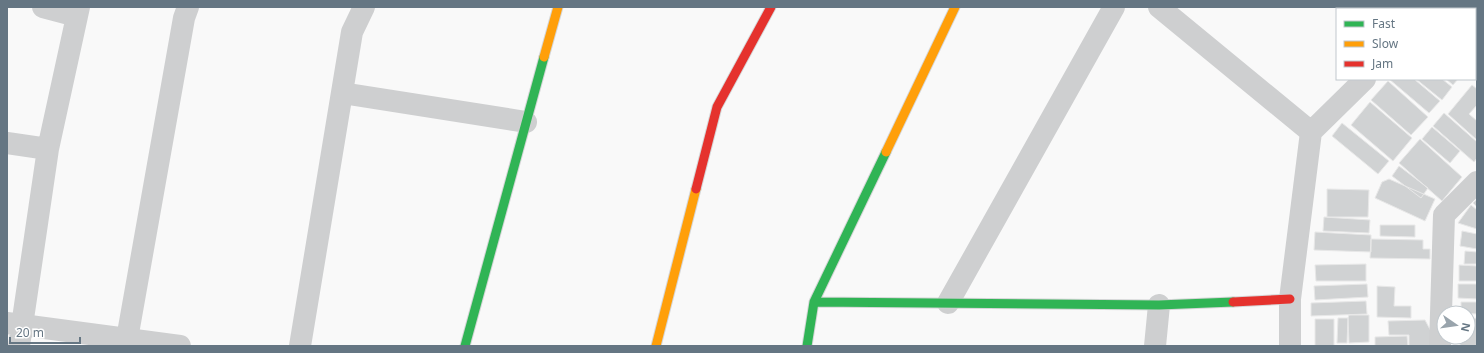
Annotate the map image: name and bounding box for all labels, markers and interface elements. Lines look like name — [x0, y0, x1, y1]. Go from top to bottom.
legend — [1336, 8, 1476, 80]
text: Fast — [1372, 15, 1396, 32]
text: Slow — [1372, 35, 1399, 52]
text: Jam — [1371, 55, 1393, 72]
north arrow — [1436, 305, 1476, 345]
scale bar — [10, 319, 80, 345]
text: N — [1458, 321, 1475, 333]
text: 20 m — [16, 324, 44, 341]

